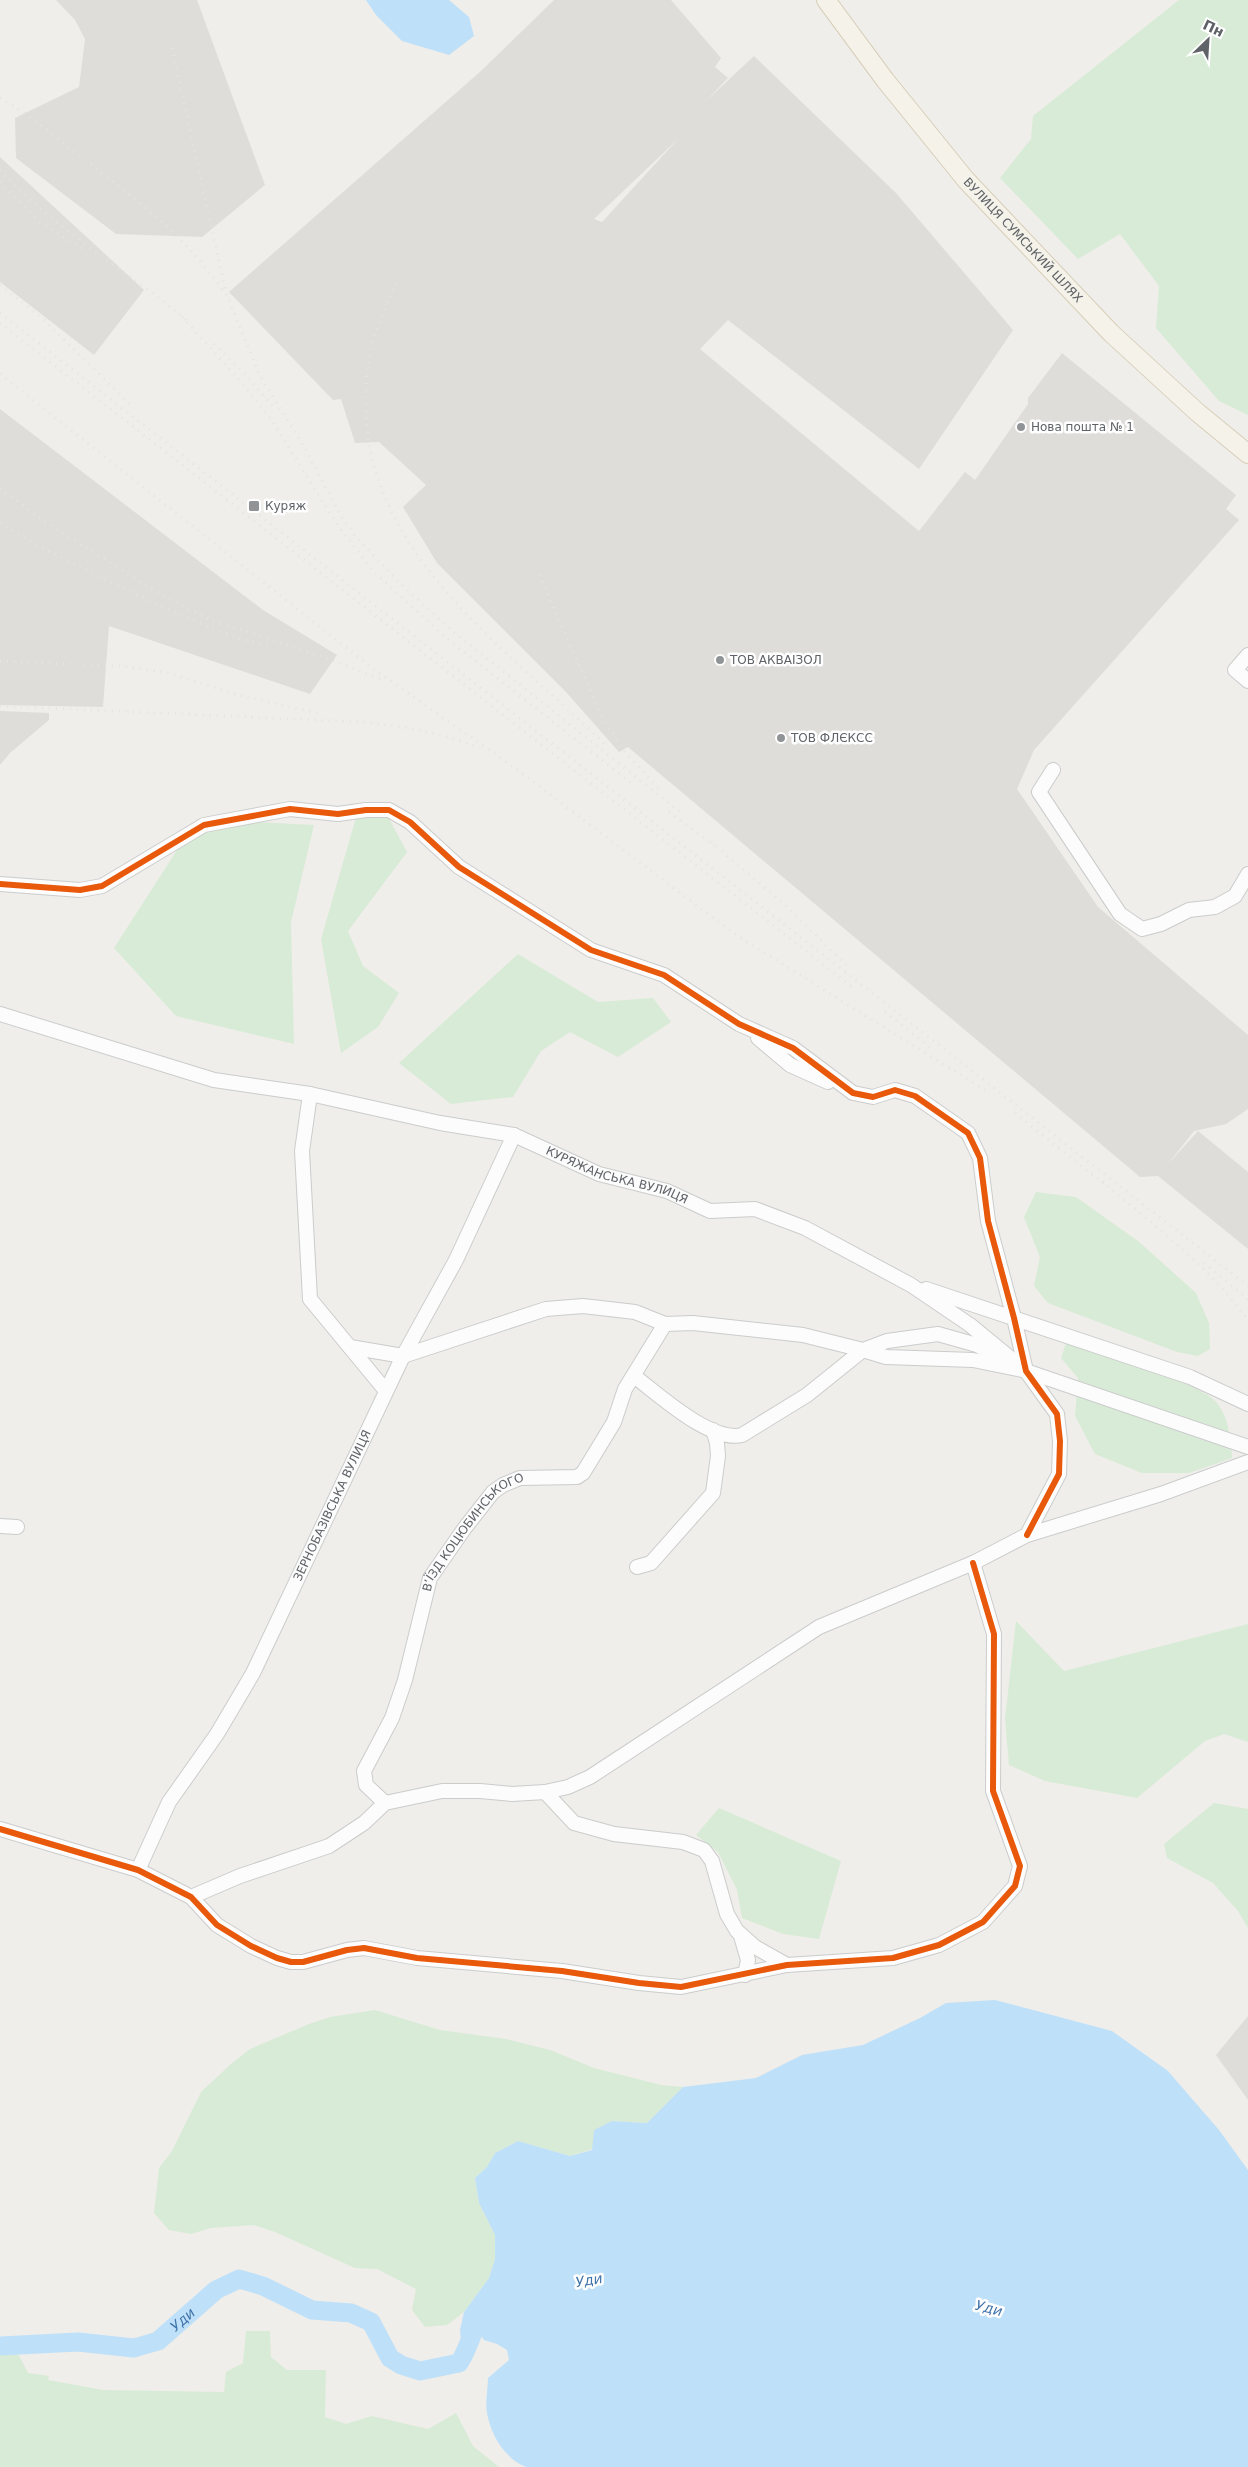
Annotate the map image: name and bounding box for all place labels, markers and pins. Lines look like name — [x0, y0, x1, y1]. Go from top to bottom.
place label: Нова пошта № 1 — [1031, 420, 1134, 434]
marker: Нова пошта № 1 — [1015, 421, 1027, 433]
marker: Куряж — [247, 499, 261, 513]
place label: Куряж — [265, 499, 306, 513]
place label: ТОВ АКВАІЗОЛ — [729, 653, 822, 667]
marker: ТОВ АКВАІЗОЛ — [714, 654, 726, 666]
place label: ТОВ ФЛЄКСС — [790, 731, 873, 745]
marker: ТОВ ФЛЄКСС — [775, 732, 787, 744]

